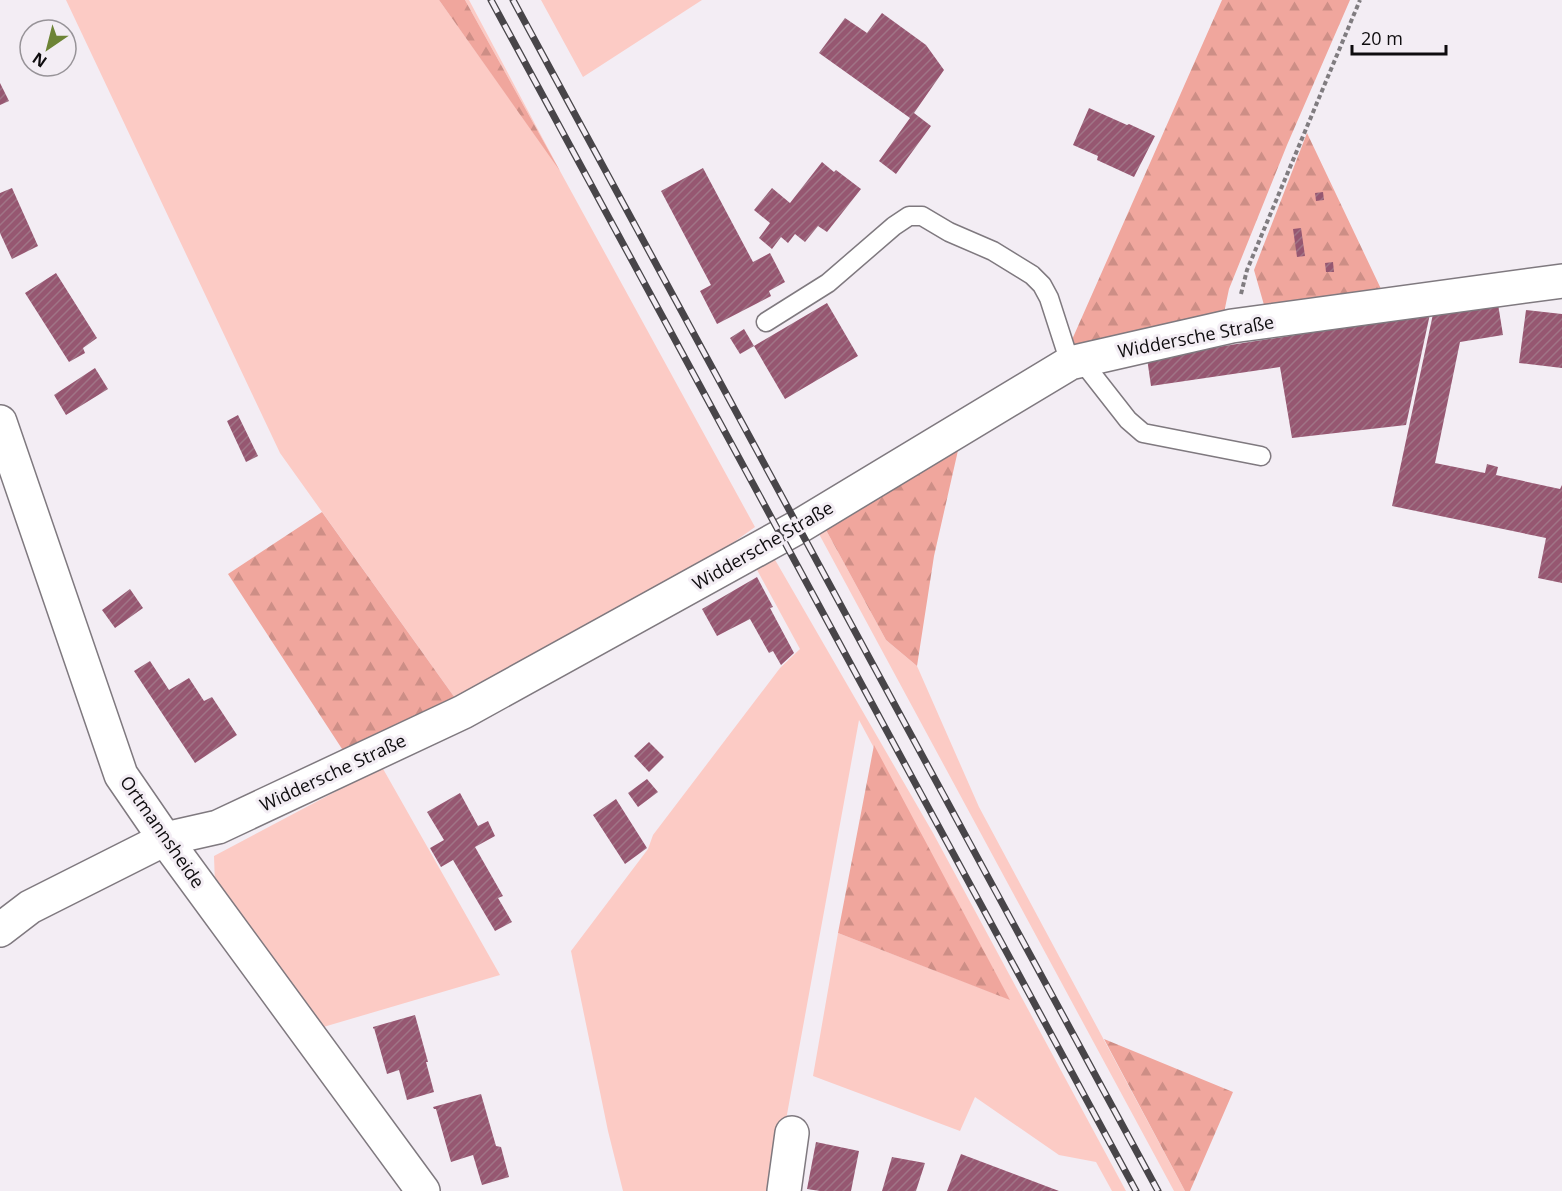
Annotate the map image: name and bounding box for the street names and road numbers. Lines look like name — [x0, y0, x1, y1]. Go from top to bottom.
street label: Widdersche Straße — [1116, 309, 1276, 363]
street label: Widdersche Straße — [688, 495, 837, 595]
street label: Widdersche Straße — [256, 728, 410, 816]
street label: Ortmannsheide — [115, 771, 210, 892]

